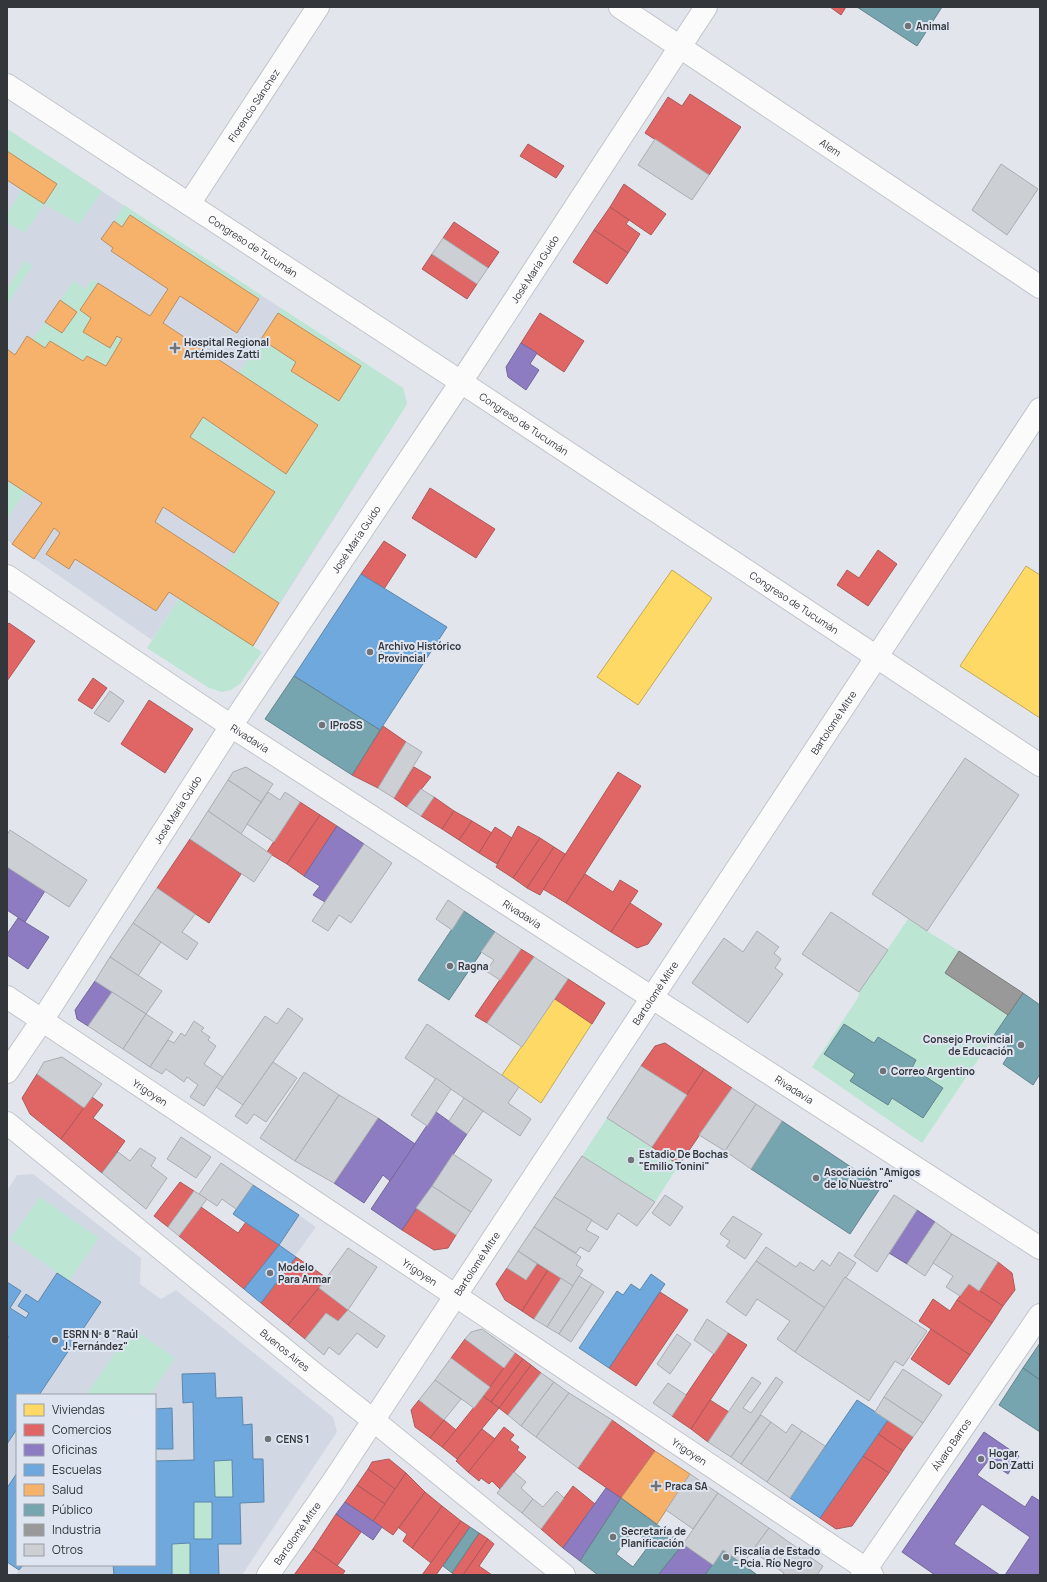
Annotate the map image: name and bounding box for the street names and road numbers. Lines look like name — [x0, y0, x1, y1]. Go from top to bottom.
street label: Florencio Sánchez — [225, 66, 283, 144]
street label: Alem — [817, 135, 844, 160]
street label: Congreso de Tucumán — [206, 212, 301, 280]
street label: José María Guido — [508, 232, 562, 306]
street label: Congreso de Tucumán — [477, 389, 571, 458]
street label: José María Guido — [328, 503, 384, 576]
street label: Congreso de Tucumán — [747, 568, 842, 637]
street label: Bartolomé Mitre — [807, 688, 860, 757]
street label: Rivadavia — [228, 721, 272, 756]
street label: José María Guido — [150, 773, 205, 846]
street label: Rivadavia — [500, 896, 544, 931]
street label: Bartolomé Mitre — [629, 958, 681, 1028]
street label: Rivadavia — [772, 1072, 816, 1107]
street label: Yrigoyen — [130, 1076, 171, 1109]
street label: Bartolomé Mitre — [451, 1229, 503, 1298]
street label: Yrigoyen — [400, 1255, 440, 1289]
street label: Buenos Aires — [257, 1326, 313, 1374]
street label: Álvaro Barros — [928, 1416, 974, 1474]
street label: Yrigoyen — [669, 1435, 710, 1468]
street label: Bartolomé Mitre — [270, 1499, 324, 1567]

